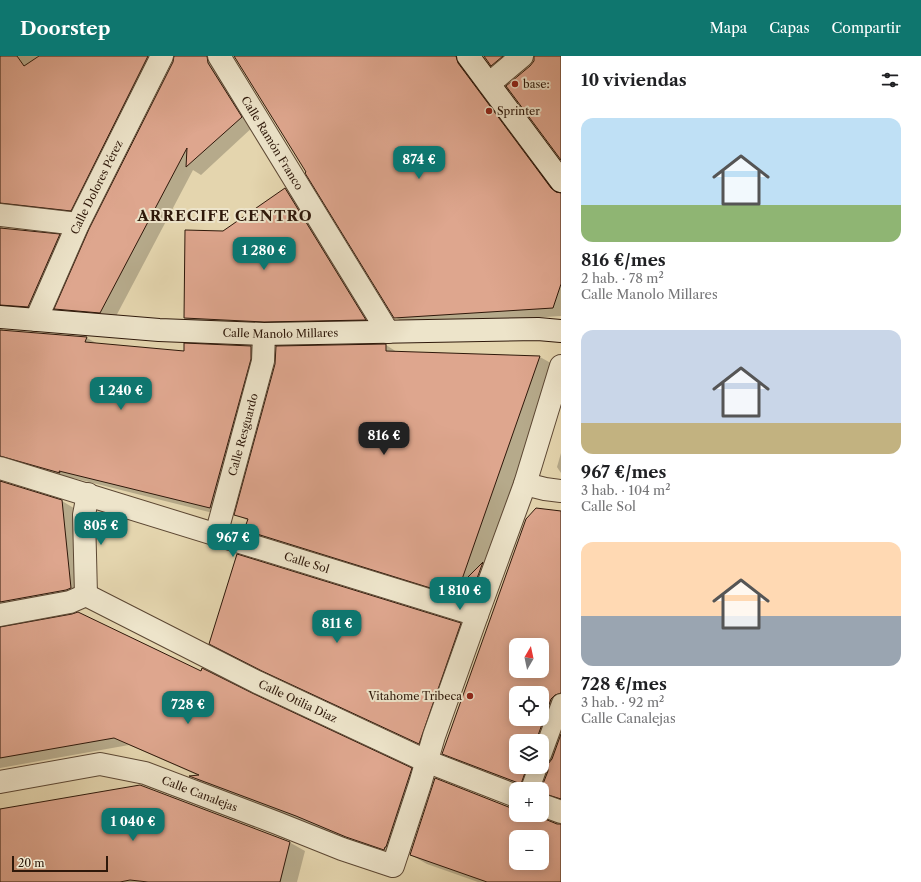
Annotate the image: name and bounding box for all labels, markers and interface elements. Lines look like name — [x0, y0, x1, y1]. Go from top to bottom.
text: Doorstep — [20, 17, 110, 40]
text: Mapa — [710, 19, 747, 37]
text: Capas — [769, 19, 810, 37]
text: Compartir — [832, 19, 901, 37]
icon: filters — [879, 69, 901, 91]
text: 10 viviendas — [581, 70, 687, 90]
place label: base: — [523, 77, 549, 91]
marker: base: — [510, 79, 520, 89]
street label: Calle Ramón Franco — [238, 93, 306, 193]
place label: Sprinter — [497, 104, 540, 118]
marker: Sprinter — [484, 106, 494, 116]
street label: Calle Dolores Pérez — [67, 137, 126, 236]
icon: home — [705, 144, 777, 216]
pin: 874 € — [391, 146, 447, 180]
text: 874 € — [402, 151, 436, 167]
district label: ARRECIFE CENTRO — [136, 206, 313, 225]
pin: 1 280 € — [227, 237, 301, 271]
text: 1 280 € — [242, 242, 286, 258]
text: 816 €/mes — [581, 250, 666, 270]
text: 2 hab. · 78 m² — [581, 270, 664, 286]
text: Calle Manolo Millares — [581, 286, 718, 302]
street label: Calle Manolo Millares — [222, 325, 339, 341]
icon: home — [705, 356, 777, 428]
pin: 1 240 € — [84, 377, 158, 411]
text: 1 240 € — [99, 382, 143, 398]
street label: Calle Resguardo — [225, 391, 261, 478]
pin: 816 € — [356, 422, 412, 456]
text: 816 € — [367, 427, 401, 443]
text: 967 €/mes — [581, 462, 666, 482]
text: 3 hab. · 104 m² — [581, 482, 671, 498]
text: Calle Sol — [581, 498, 636, 514]
pin: 805 € — [73, 512, 129, 546]
text: 805 € — [84, 517, 118, 533]
pin: 967 € — [205, 524, 261, 558]
text: 967 € — [216, 529, 250, 545]
street label: Calle Sol — [282, 549, 332, 576]
icon: home — [705, 568, 777, 640]
pin: 1 810 € — [423, 577, 497, 611]
text: 1 810 € — [439, 582, 481, 598]
pin: 811 € — [309, 610, 365, 644]
text: 811 € — [321, 615, 353, 631]
north arrow — [509, 638, 549, 678]
map controls — [509, 638, 549, 870]
text: 728 €/mes — [581, 674, 667, 694]
street label: Calle Otilia Diaz — [256, 677, 340, 726]
button: locate — [509, 686, 549, 726]
place label: Vitahome Tribeca — [367, 689, 462, 703]
pin: 728 € — [160, 691, 216, 725]
marker: Vitahome Tribeca — [465, 691, 475, 701]
text: 3 hab. · 92 m² — [581, 694, 664, 710]
text: 728 € — [171, 696, 205, 712]
text: Calle Canalejas — [581, 710, 676, 726]
button: layers — [509, 734, 549, 774]
street label: Calle Canalejas — [160, 773, 240, 815]
button: + — [509, 782, 549, 822]
pin: 1 040 € — [96, 808, 170, 842]
text: 1 040 € — [111, 813, 155, 829]
button: − — [509, 830, 549, 870]
scale bar — [12, 854, 108, 873]
text: 20 m — [18, 856, 44, 870]

